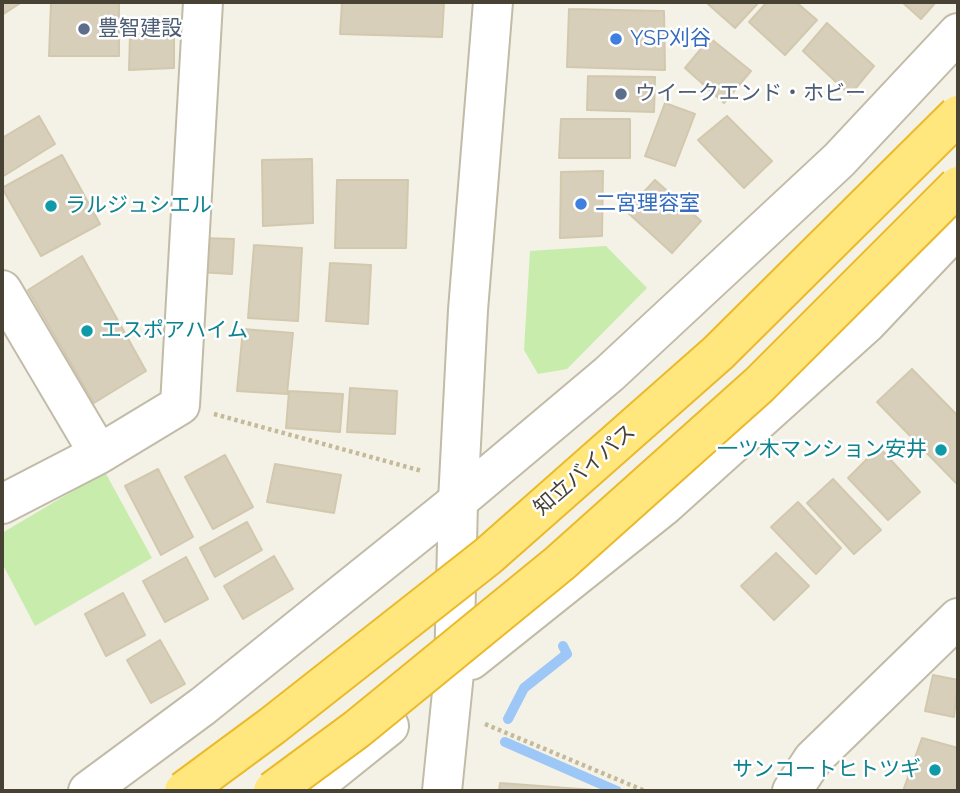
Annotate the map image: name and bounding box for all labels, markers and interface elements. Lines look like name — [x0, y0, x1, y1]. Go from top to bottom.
place label: 豊智建設 — [98, 16, 182, 42]
marker: 豊智建設 — [76, 21, 92, 37]
place label: YSP刈谷 — [630, 26, 711, 52]
marker: YSP刈谷 — [608, 31, 624, 47]
place label: ウイークエンド・ホビー — [635, 81, 866, 107]
marker: ウイークエンド・ホビー — [613, 86, 629, 102]
place label: 二宮理容室 — [595, 191, 700, 217]
place label: ラルジュシエル — [65, 193, 212, 219]
marker: 二宮理容室 — [573, 196, 589, 212]
marker: ラルジュシエル — [43, 198, 59, 214]
place label: エスポアハイム — [101, 318, 248, 344]
marker: エスポアハイム — [79, 323, 95, 339]
street label: 知立バイパス — [529, 419, 641, 521]
place label: 一ツ木マンション安井 — [717, 437, 927, 463]
marker: 一ツ木マンション安井 — [933, 442, 949, 458]
place label: サンコートヒトツギ — [732, 757, 921, 783]
marker: サンコートヒトツギ — [927, 762, 943, 778]

